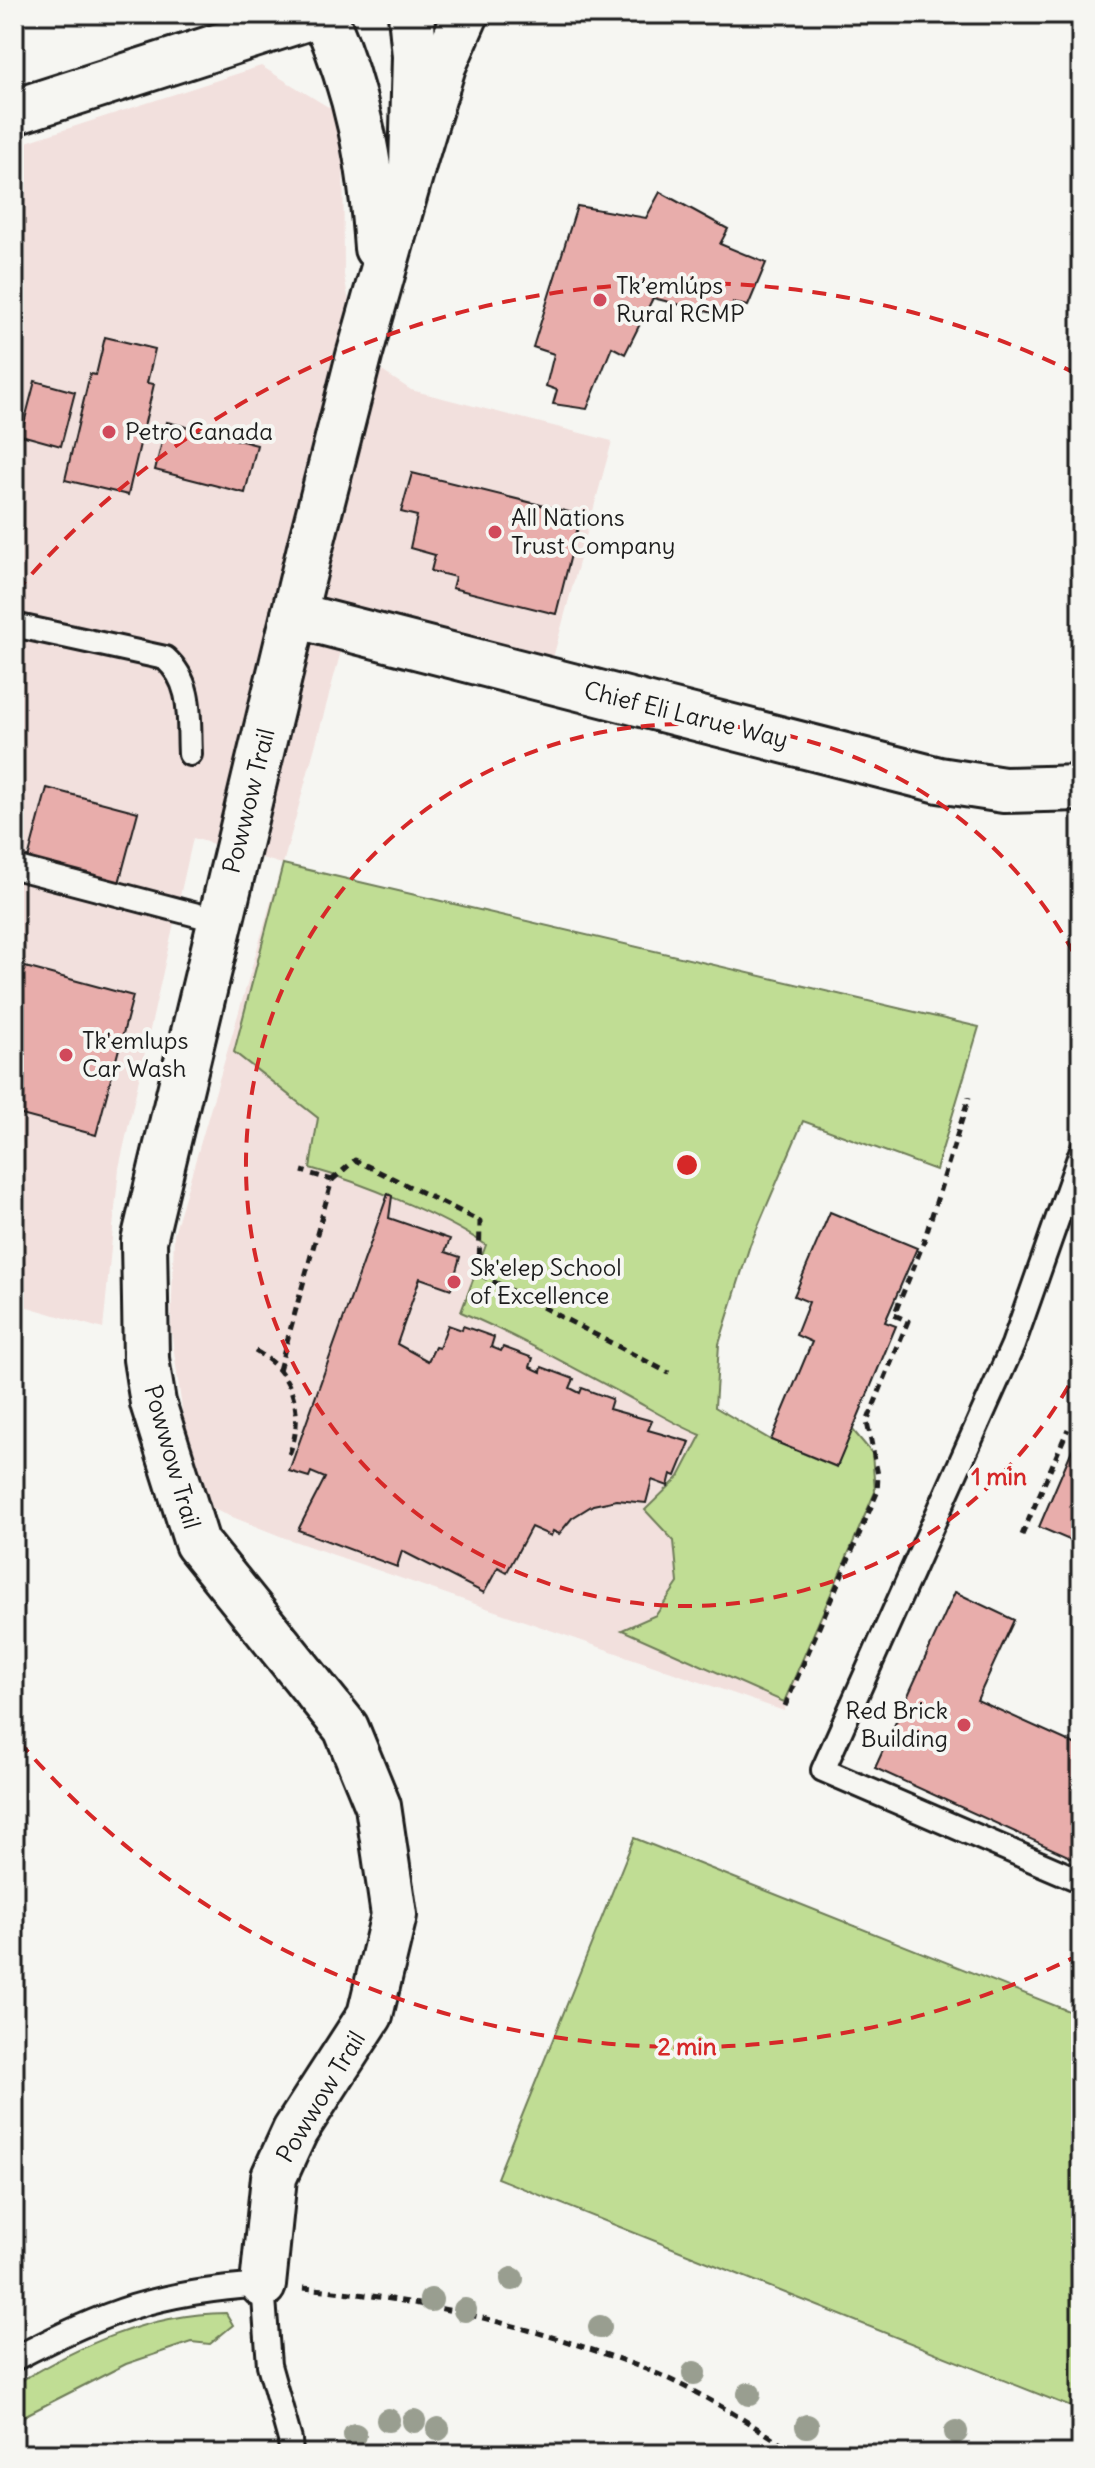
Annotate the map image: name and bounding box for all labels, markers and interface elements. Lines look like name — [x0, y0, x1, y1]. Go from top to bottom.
place label: Tk’emlúps Rural RCMP — [616, 270, 744, 328]
marker: Tk’emlúps Rural RCMP — [591, 291, 609, 309]
place label: Petro Canada — [125, 416, 273, 446]
marker: Petro Canada — [100, 423, 118, 441]
place label: All Nations Trust Company — [511, 502, 675, 560]
marker: All Nations Trust Company — [486, 523, 504, 541]
street label: Chief Eli Larue Way — [581, 674, 791, 754]
street label: Powwow Trail — [216, 725, 280, 876]
place label: Tk'emlups Car Wash — [82, 1025, 188, 1083]
marker: Tk'emlups Car Wash — [57, 1046, 75, 1064]
centre of rings — [673, 1151, 701, 1179]
place label: Sk'elep School of Excellence — [470, 1252, 622, 1310]
marker: Sk'elep School of Excellence — [445, 1273, 463, 1291]
street label: Powwow Trail — [138, 1381, 208, 1532]
text: 1 min — [971, 1461, 1027, 1491]
place label: Red Brick Building — [845, 1695, 948, 1753]
marker: Red Brick Building — [955, 1716, 973, 1734]
street label: Powwow Trail — [269, 2025, 371, 2168]
text: 2 min — [657, 2031, 717, 2061]

